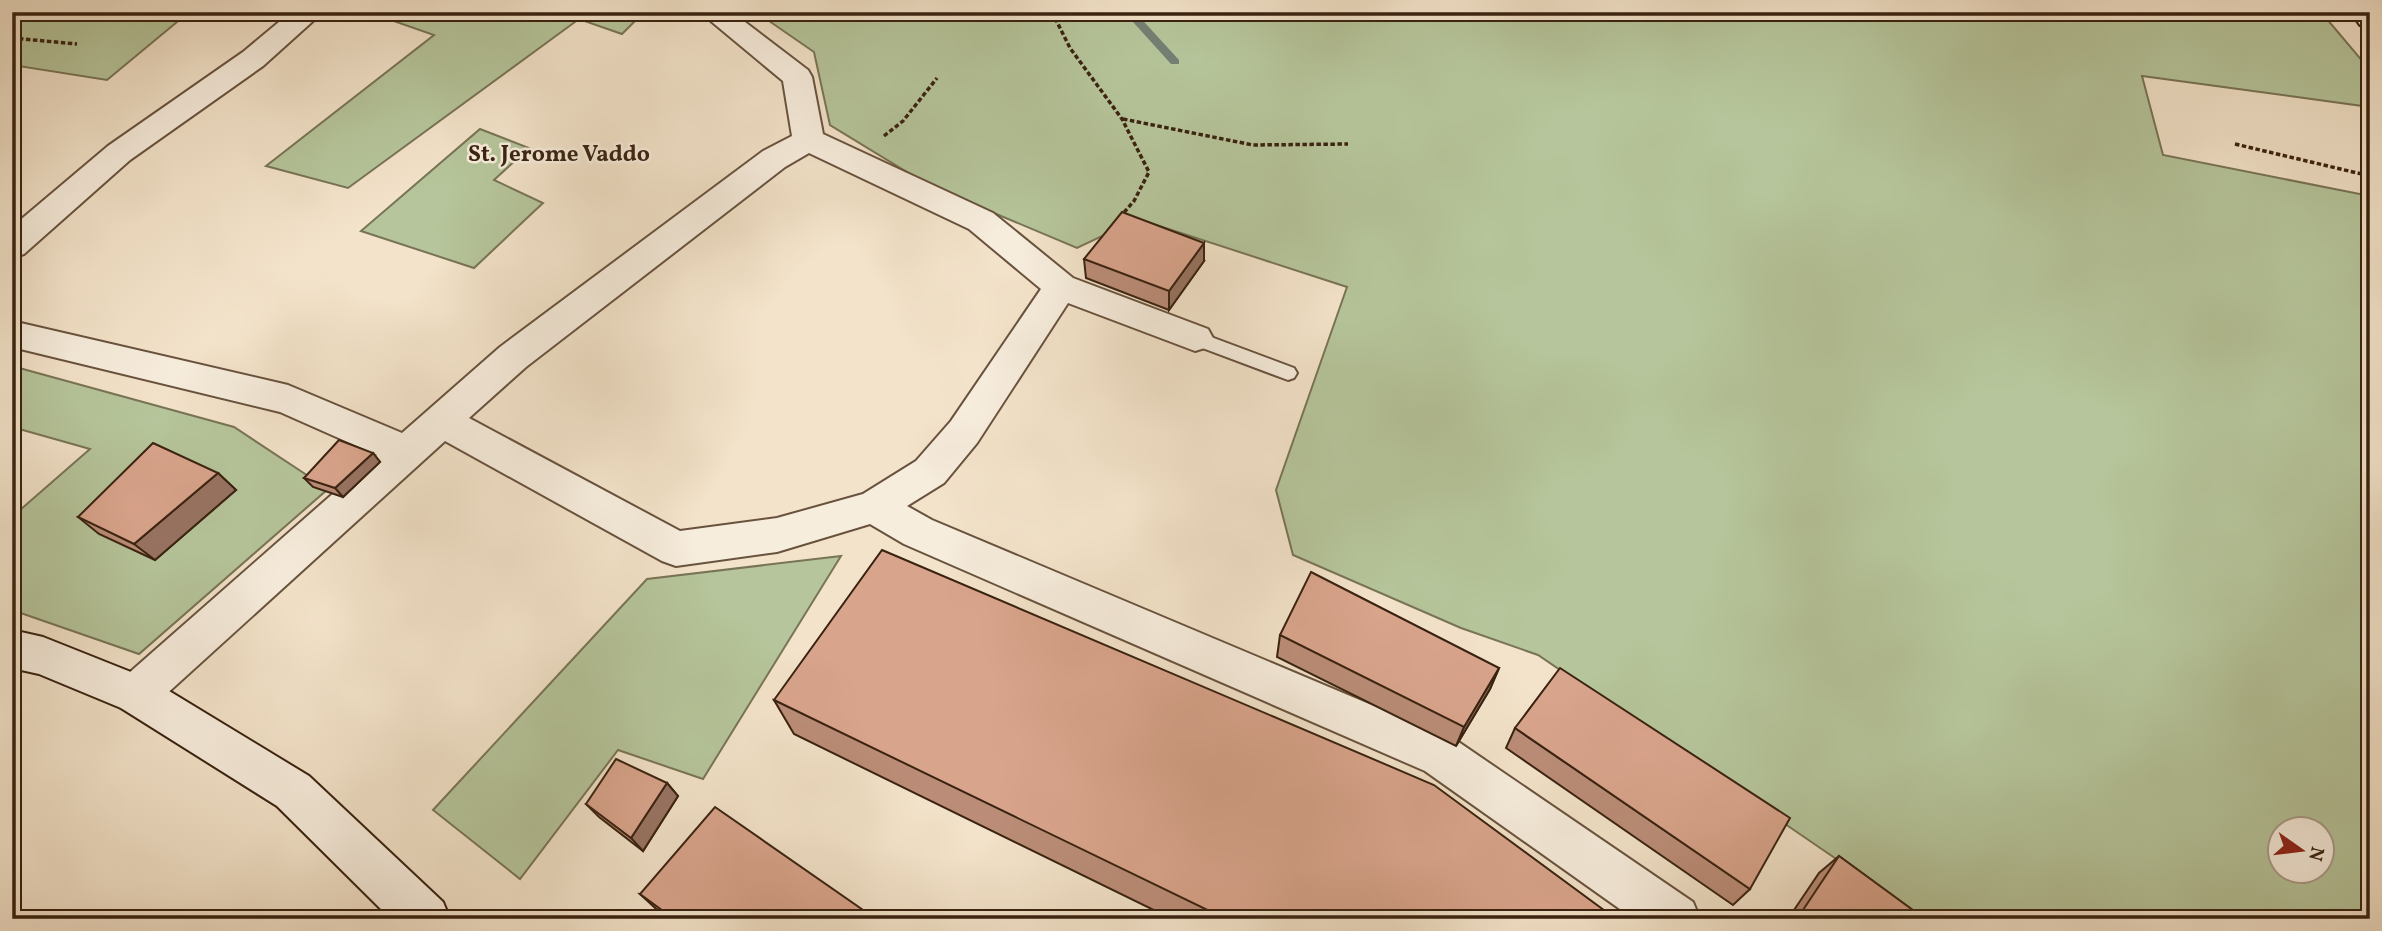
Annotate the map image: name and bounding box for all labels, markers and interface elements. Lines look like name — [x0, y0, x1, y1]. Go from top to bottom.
district label: St. Jerome Vaddo — [468, 139, 650, 171]
north arrow — [2266, 816, 2336, 886]
text: N — [2301, 844, 2330, 864]

